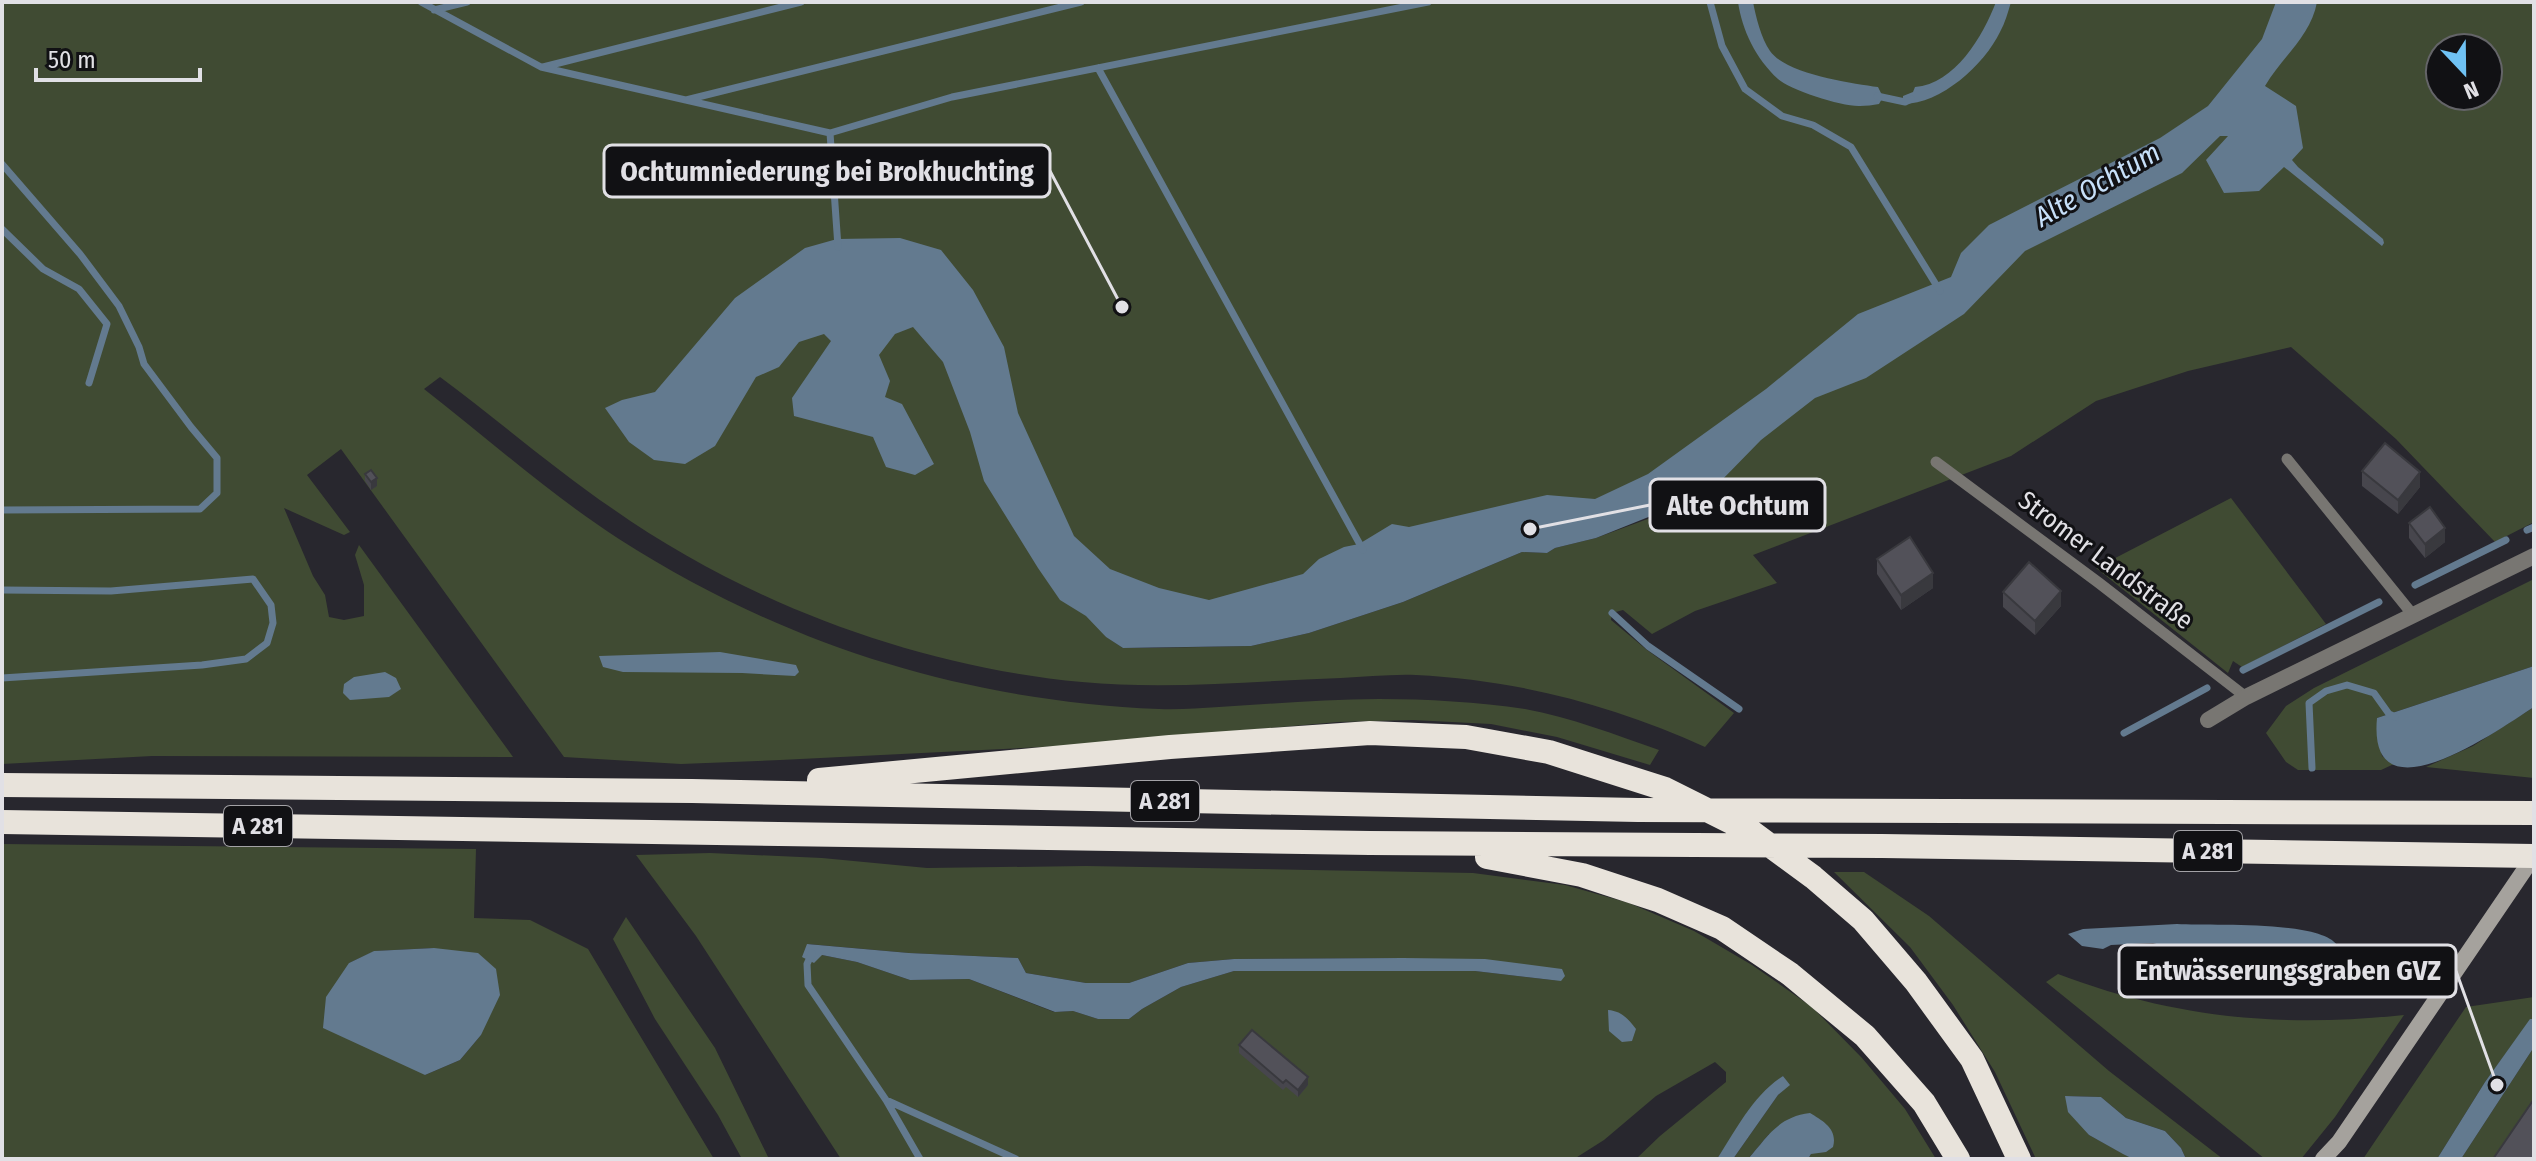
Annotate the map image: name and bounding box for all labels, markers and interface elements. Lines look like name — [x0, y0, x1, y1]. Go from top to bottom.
scale bar — [36, 32, 200, 82]
north arrow — [2424, 32, 2504, 112]
text: 50 m — [48, 46, 96, 74]
text: N — [2460, 75, 2482, 105]
water label: Alte Ochtum — [2028, 135, 2166, 234]
callout: Ochtumniederung bei Brokhuchting — [604, 145, 1050, 197]
text: Ochtumniederung bei Brokhuchting — [620, 155, 1034, 188]
callout: Alte Ochtum — [1650, 479, 1825, 531]
street label: Stromer Landstraße — [2012, 485, 2199, 636]
text: Alte Ochtum — [1666, 489, 1809, 522]
road number: A 281 — [1131, 781, 1199, 821]
road number: A 281 — [224, 806, 292, 846]
road number: A 281 — [2174, 831, 2242, 871]
callout: Entwässerungsgraben GVZ — [2119, 945, 2456, 997]
text: Entwässerungsgraben GVZ — [2135, 954, 2441, 987]

